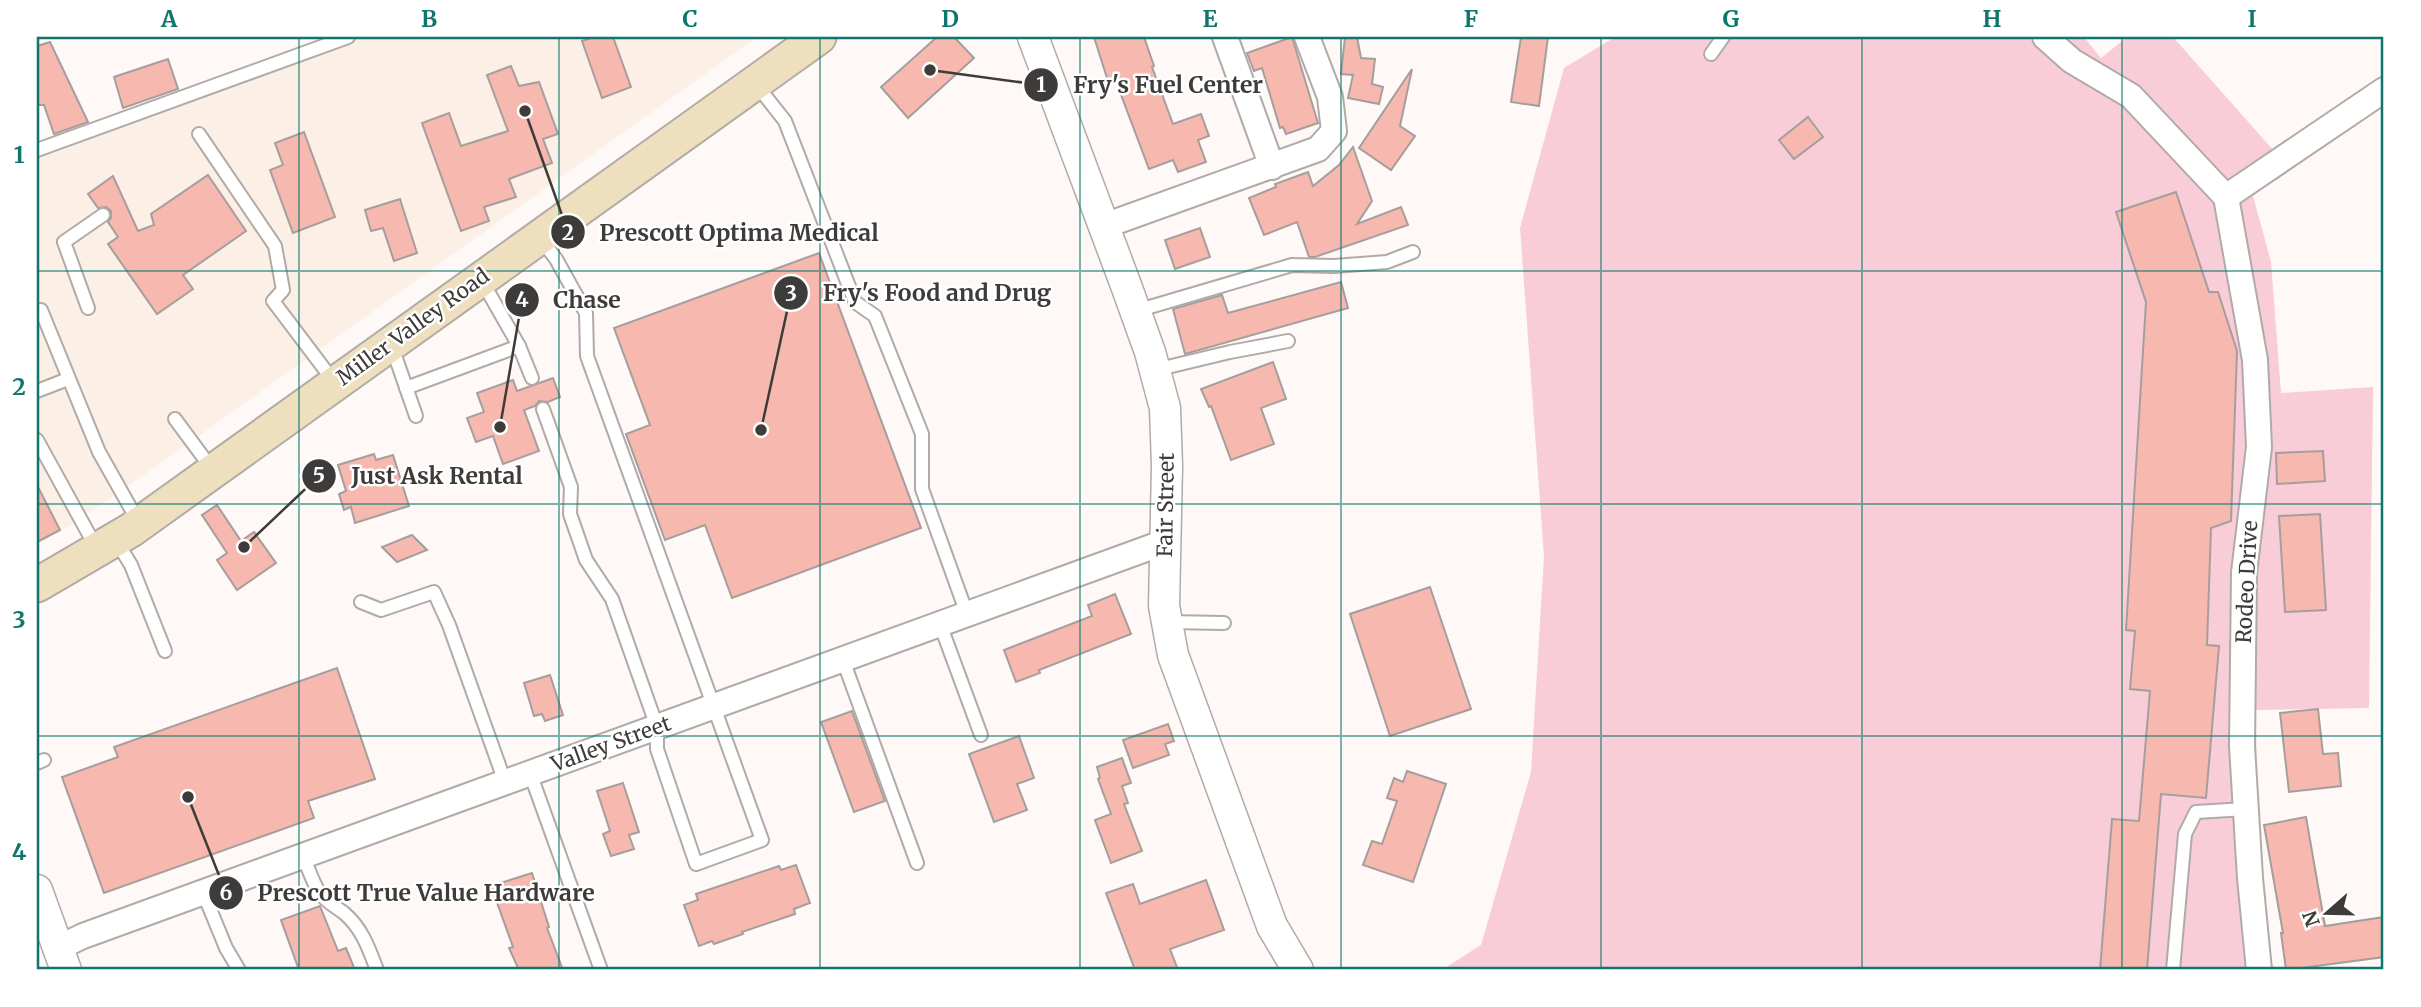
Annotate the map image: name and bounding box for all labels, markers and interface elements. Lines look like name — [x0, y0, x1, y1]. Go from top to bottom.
text: A — [160, 4, 178, 33]
text: B — [421, 4, 437, 33]
text: C — [682, 4, 698, 33]
text: D — [941, 4, 959, 33]
text: E — [1202, 4, 1218, 33]
text: F — [1464, 4, 1478, 33]
text: G — [1723, 4, 1740, 33]
text: H — [1983, 4, 2002, 33]
text: I — [2247, 4, 2257, 33]
callout: Fry's Fuel Center — [1024, 63, 1277, 107]
text: Fry's Fuel Center — [1073, 70, 1263, 99]
text: 1 — [1036, 71, 1046, 98]
text: 1 — [14, 140, 25, 169]
callout: Prescott Optima Medical — [551, 210, 893, 254]
text: Prescott Optima Medical — [599, 218, 879, 247]
text: 2 — [562, 219, 574, 246]
street label: Miller Valley Road — [331, 262, 495, 391]
callout: Fry's Food and Drug — [774, 271, 1065, 315]
callout: Chase — [505, 278, 635, 322]
text: Fry's Food and Drug — [823, 278, 1052, 307]
text: 3 — [785, 280, 797, 307]
text: Chase — [553, 285, 621, 314]
text: 4 — [515, 286, 529, 313]
text: 2 — [12, 372, 26, 401]
street label: Fair Street — [1151, 452, 1180, 558]
callout: Just Ask Rental — [302, 454, 537, 498]
text: Just Ask Rental — [350, 461, 523, 490]
text: 5 — [313, 462, 325, 489]
street label: Rodeo Drive — [2230, 520, 2263, 644]
text: 3 — [12, 605, 26, 634]
street label: Valley Street — [546, 709, 674, 778]
text: 4 — [12, 837, 27, 866]
callout: Prescott True Value Hardware — [208, 871, 609, 915]
text: Prescott True Value Hardware — [257, 878, 595, 907]
north arrow — [2292, 878, 2362, 948]
text: 6 — [220, 879, 233, 906]
text: N — [2297, 908, 2325, 930]

